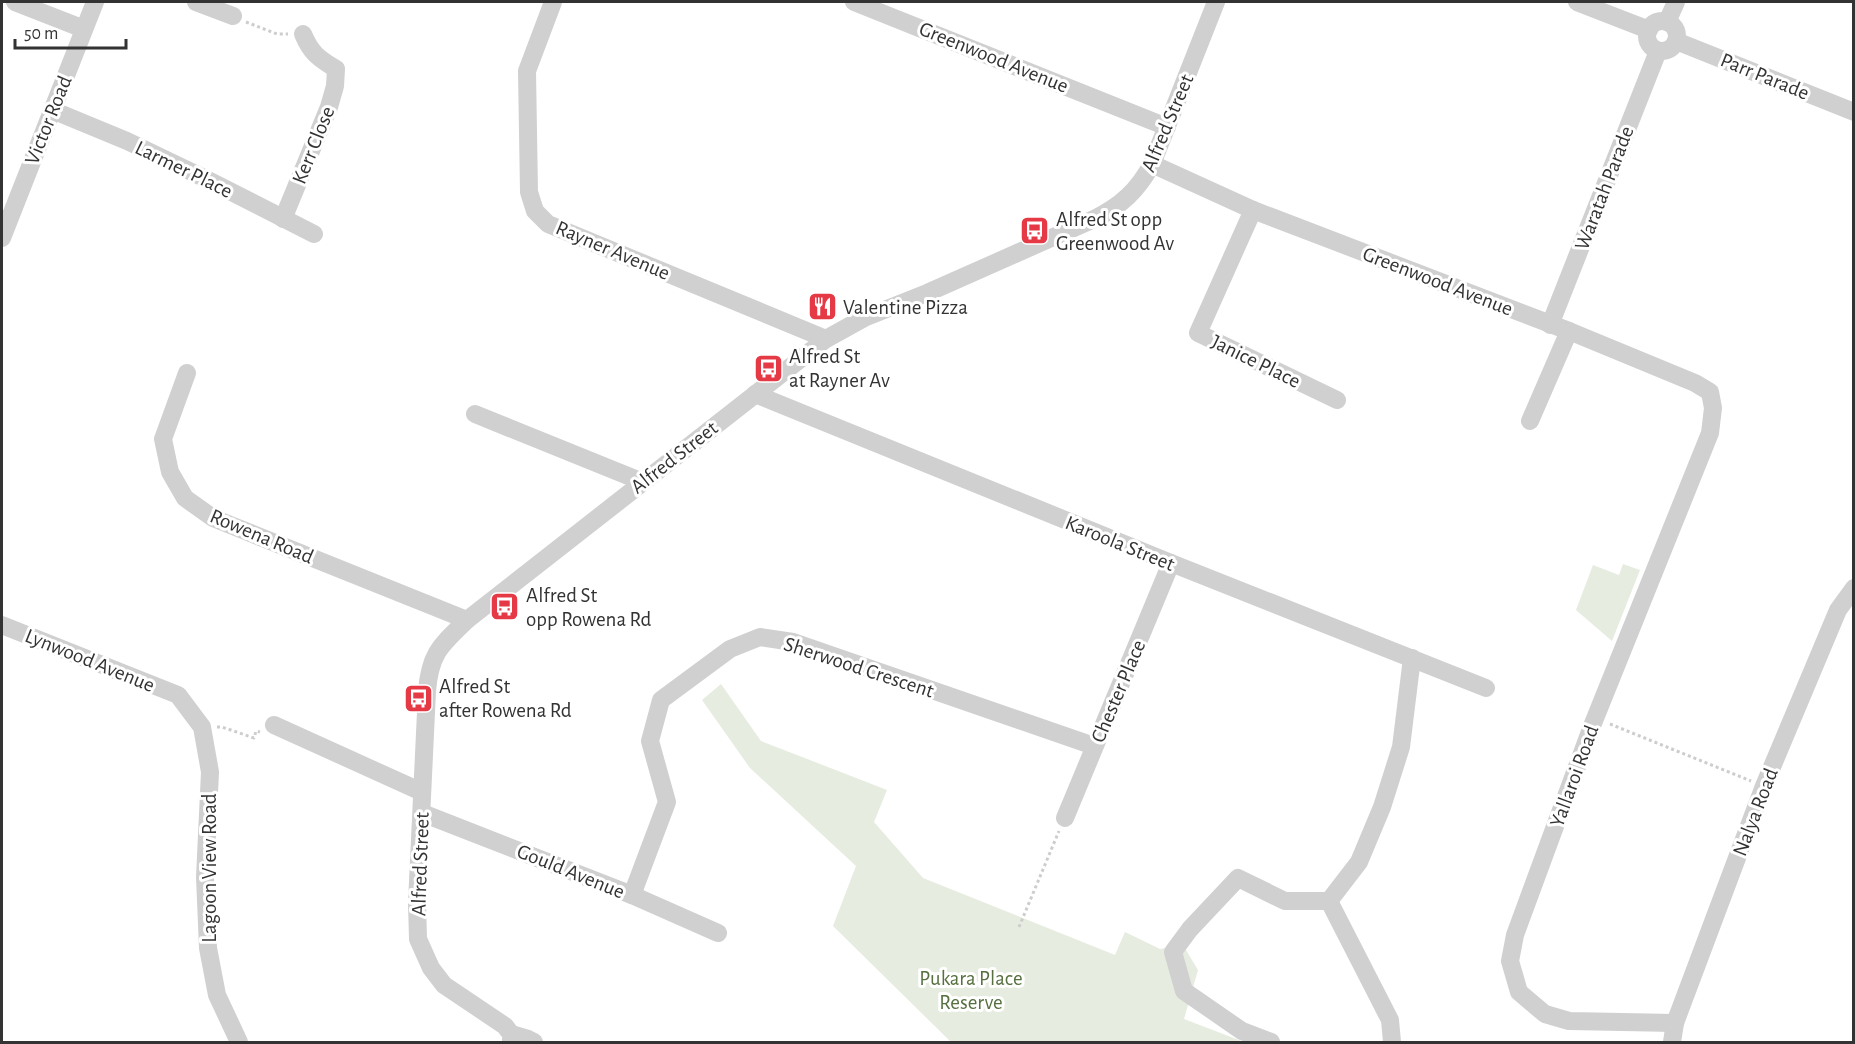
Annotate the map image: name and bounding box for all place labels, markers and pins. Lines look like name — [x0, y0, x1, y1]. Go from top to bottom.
place label: Alfred St opp Greenwood Av — [1056, 209, 1174, 254]
bus stop icon: Alfred St opp Greenwood Av — [1019, 215, 1051, 247]
restaurant icon: Valentine Pizza — [806, 291, 838, 323]
place label: Valentine Pizza — [843, 297, 968, 318]
place label: Alfred St at Rayner Av — [789, 346, 890, 391]
bus stop icon: Alfred St at Rayner Av — [752, 352, 784, 384]
place label: Alfred St opp Rowena Rd — [526, 585, 652, 630]
bus stop icon: Alfred St opp Rowena Rd — [489, 591, 521, 623]
place label: Alfred St after Rowena Rd — [439, 676, 572, 721]
bus stop icon: Alfred St after Rowena Rd — [402, 682, 434, 714]

